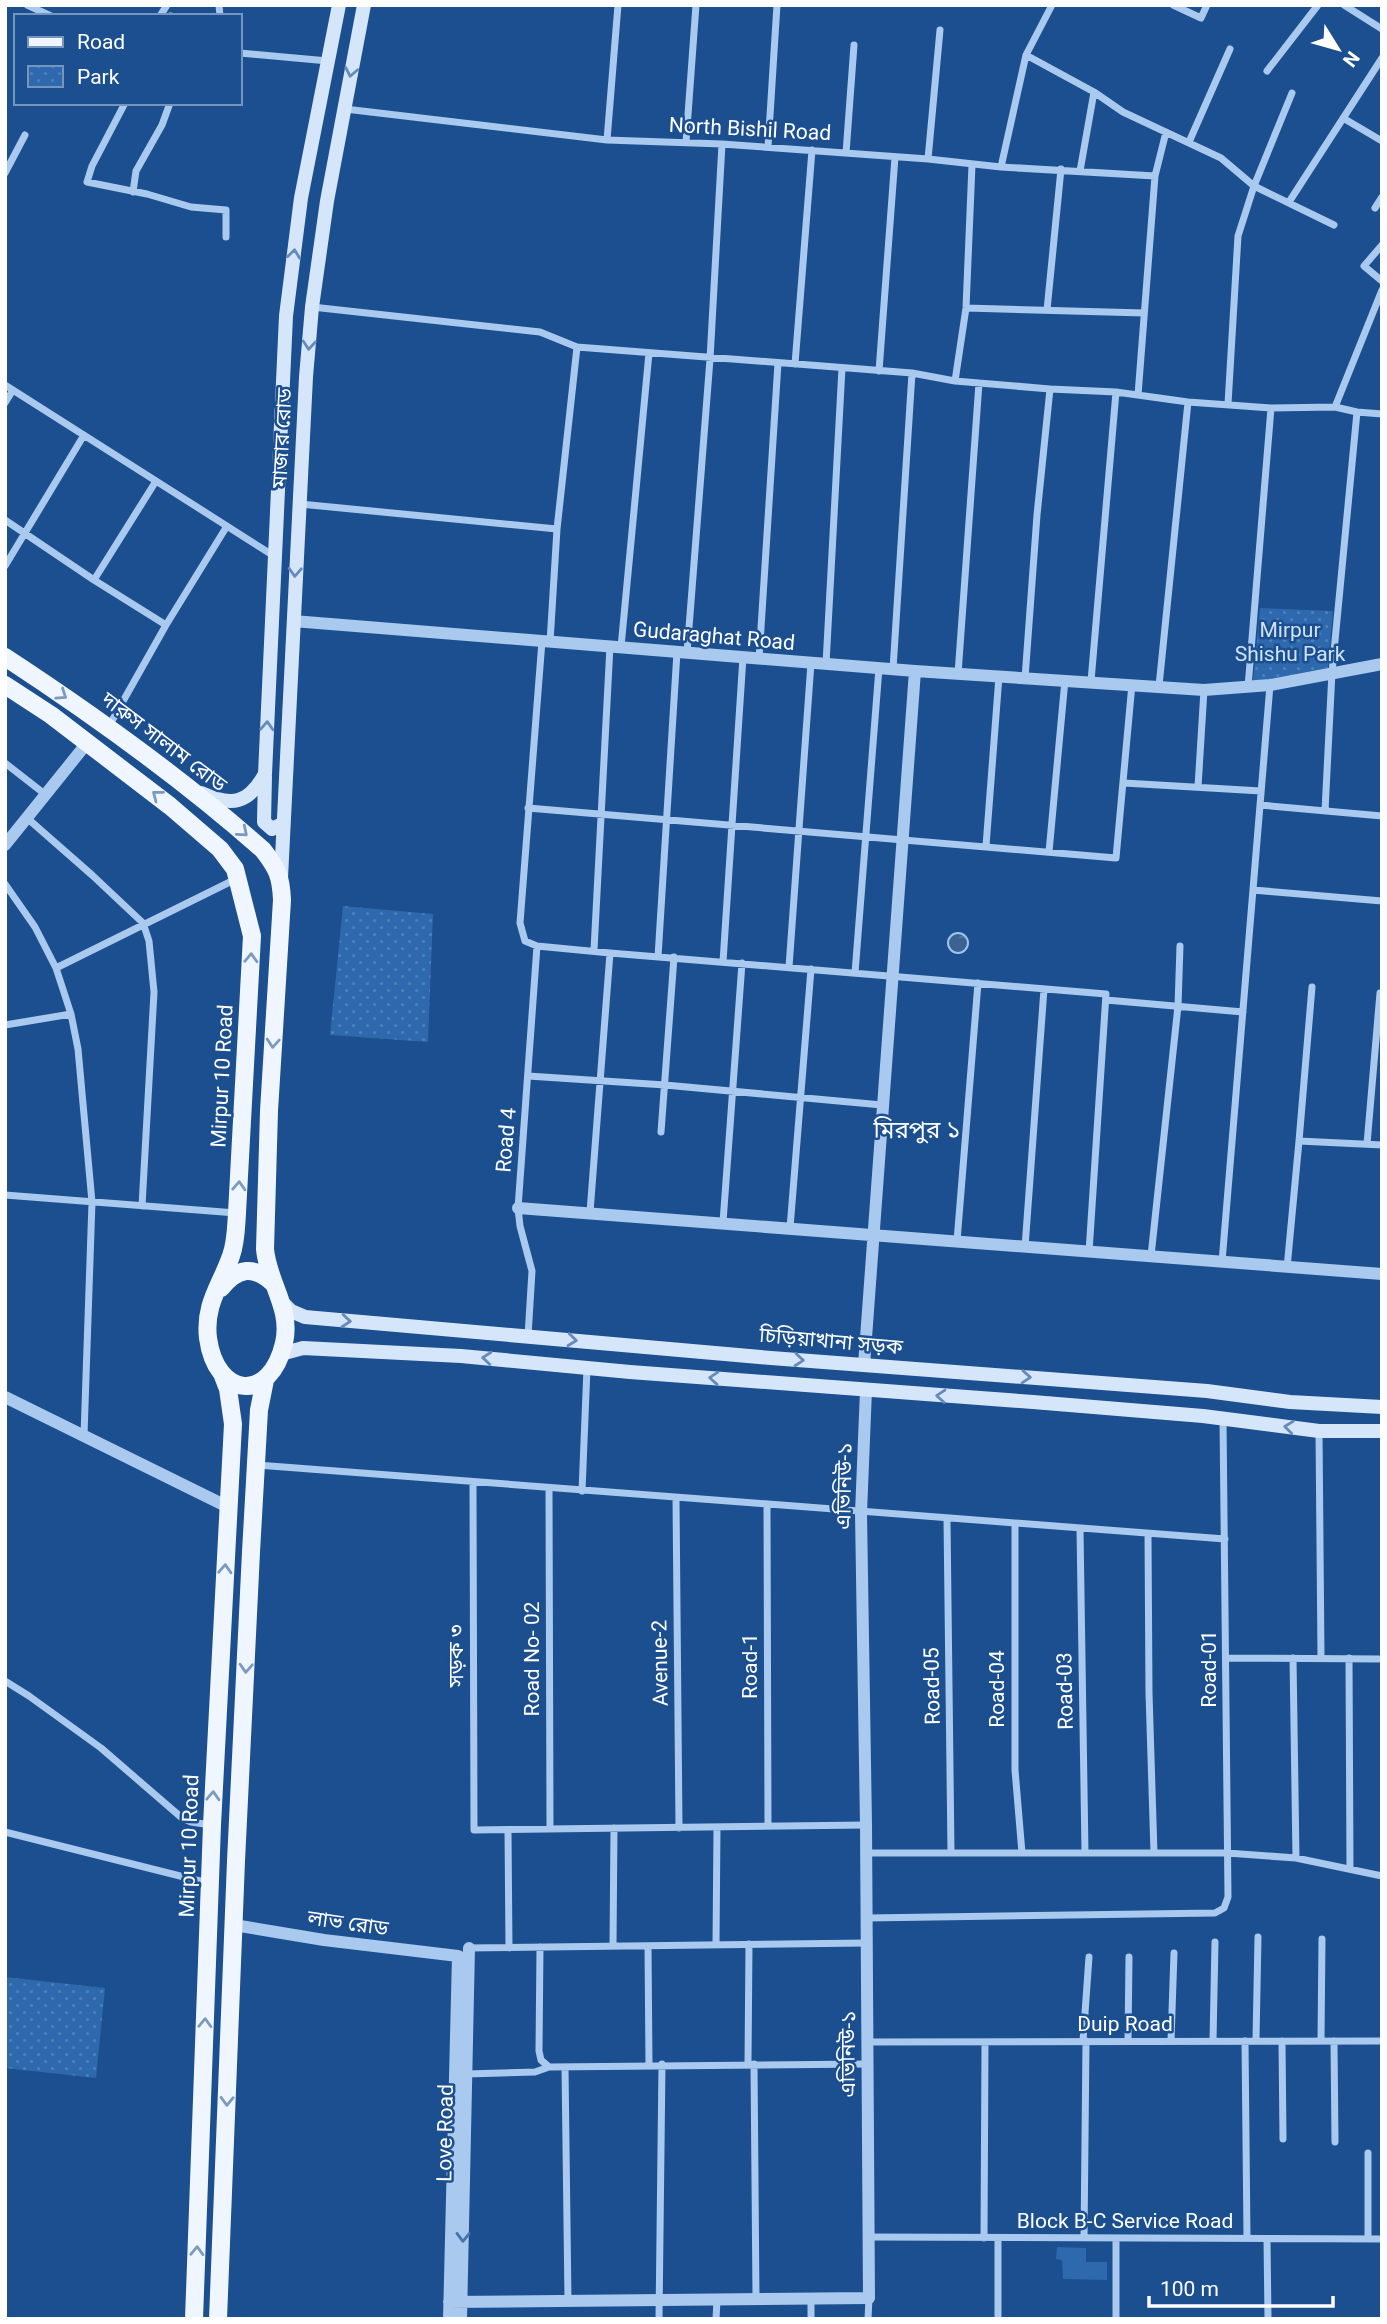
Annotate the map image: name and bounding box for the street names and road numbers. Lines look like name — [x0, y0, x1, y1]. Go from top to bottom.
street label: North Bishil Road — [668, 113, 832, 145]
street label: মাজার রোড — [267, 386, 297, 490]
street label: Gudaraghat Road — [632, 617, 796, 655]
street label: দারুস সালাম রোড — [96, 687, 232, 797]
street label: Mirpur 10 Road — [206, 1004, 238, 1148]
street label: Road 4 — [491, 1106, 521, 1174]
street label: চিড়িয়াখানা সড়ক — [757, 1323, 905, 1359]
street label: এভিনিউ-১ — [831, 1442, 857, 1530]
street label: Road No- 02 — [520, 1601, 544, 1716]
street label: Avenue-2 — [647, 1619, 673, 1706]
street label: সড়ক ৩ — [444, 1625, 468, 1688]
street label: Road-01 — [1197, 1630, 1221, 1708]
street label: Road-1 — [738, 1633, 762, 1699]
street label: Road-05 — [919, 1647, 945, 1725]
street label: Road-04 — [985, 1650, 1009, 1728]
street label: Road-03 — [1052, 1652, 1078, 1730]
street label: Mirpur 10 Road — [175, 1774, 203, 1918]
street label: লাভ রোড — [305, 1905, 391, 1941]
street label: এভিনিউ-১ — [836, 2010, 860, 2098]
street label: Duip Road — [1077, 2012, 1173, 2036]
street label: Love Road — [432, 2084, 458, 2182]
street label: Block B-C Service Road — [1017, 2209, 1233, 2233]

